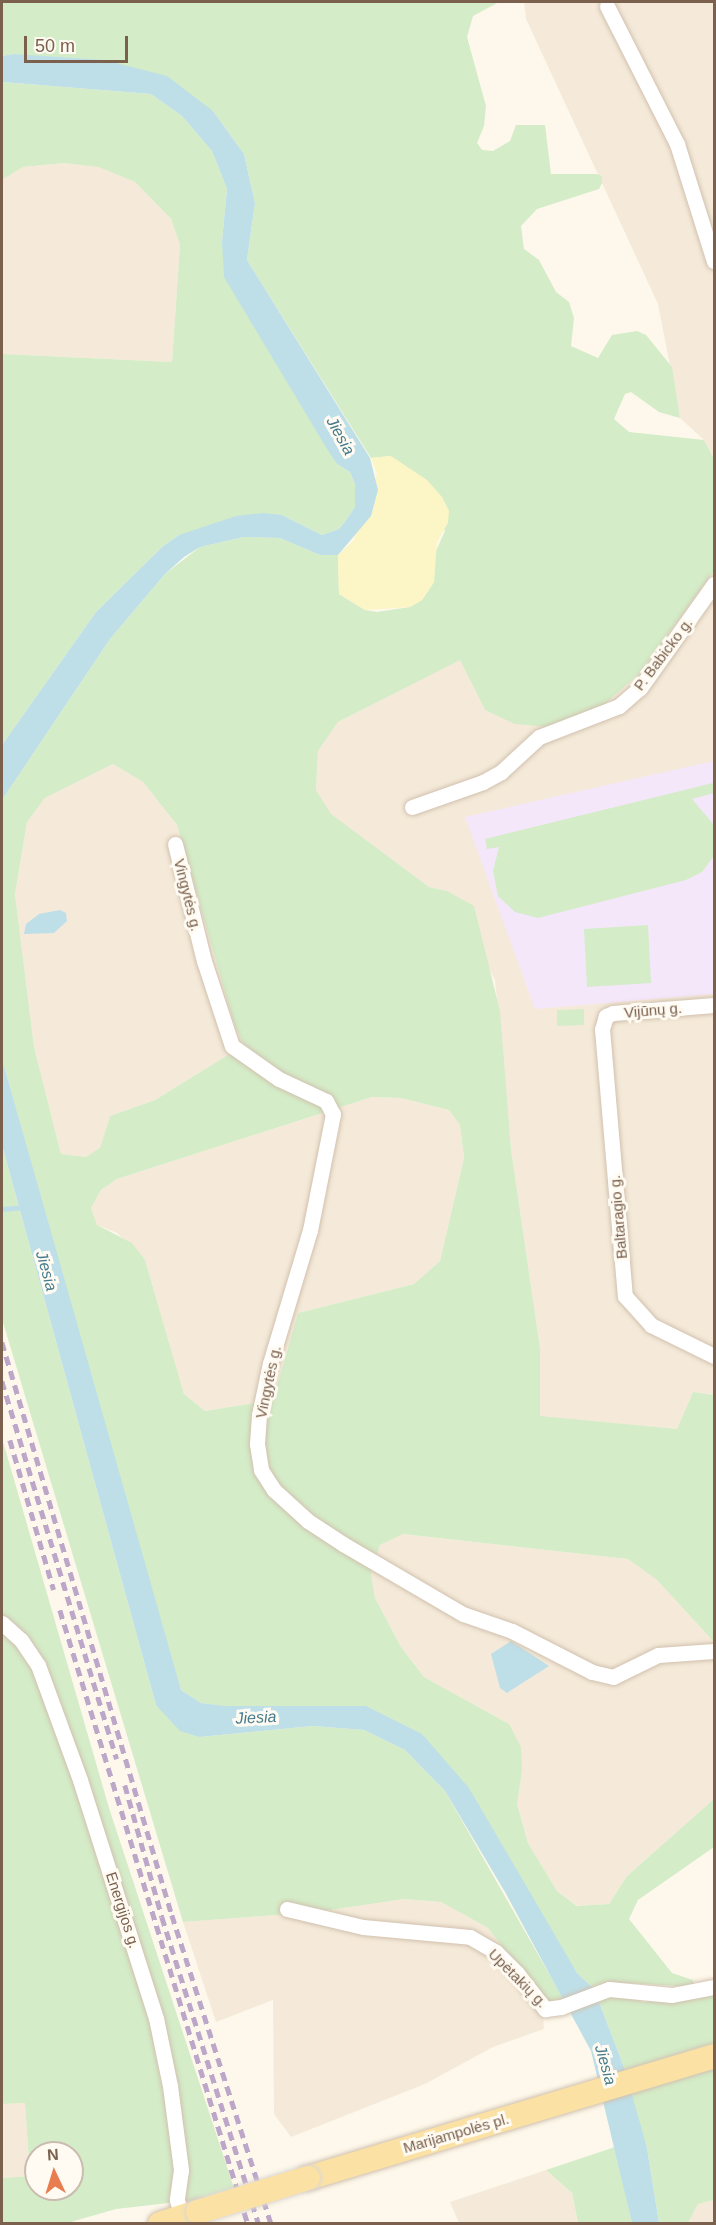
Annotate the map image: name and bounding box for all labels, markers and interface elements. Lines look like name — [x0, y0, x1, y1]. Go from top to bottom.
scale bar — [27, 24, 130, 62]
text: 50 m — [35, 36, 75, 56]
water label: Jiesia — [322, 413, 358, 459]
street label: P. Babicko g. — [630, 614, 696, 694]
street label: Vingytės g. — [170, 857, 206, 933]
street label: Vijūnų g. — [623, 999, 683, 1021]
street label: Baltaragio g. — [605, 1174, 631, 1260]
water label: Jiesia — [31, 1249, 61, 1293]
street label: Vingytės g. — [252, 1344, 284, 1420]
water label: Jiesia — [235, 1707, 277, 1729]
street label: Energijos g. — [102, 1870, 144, 1950]
street label: Upėtakių g. — [485, 1945, 551, 2011]
water label: Jiesia — [590, 2043, 620, 2087]
street label: Marijampolės pl. — [401, 2109, 511, 2157]
north arrow — [24, 2141, 84, 2201]
text: N — [46, 2146, 59, 2163]

